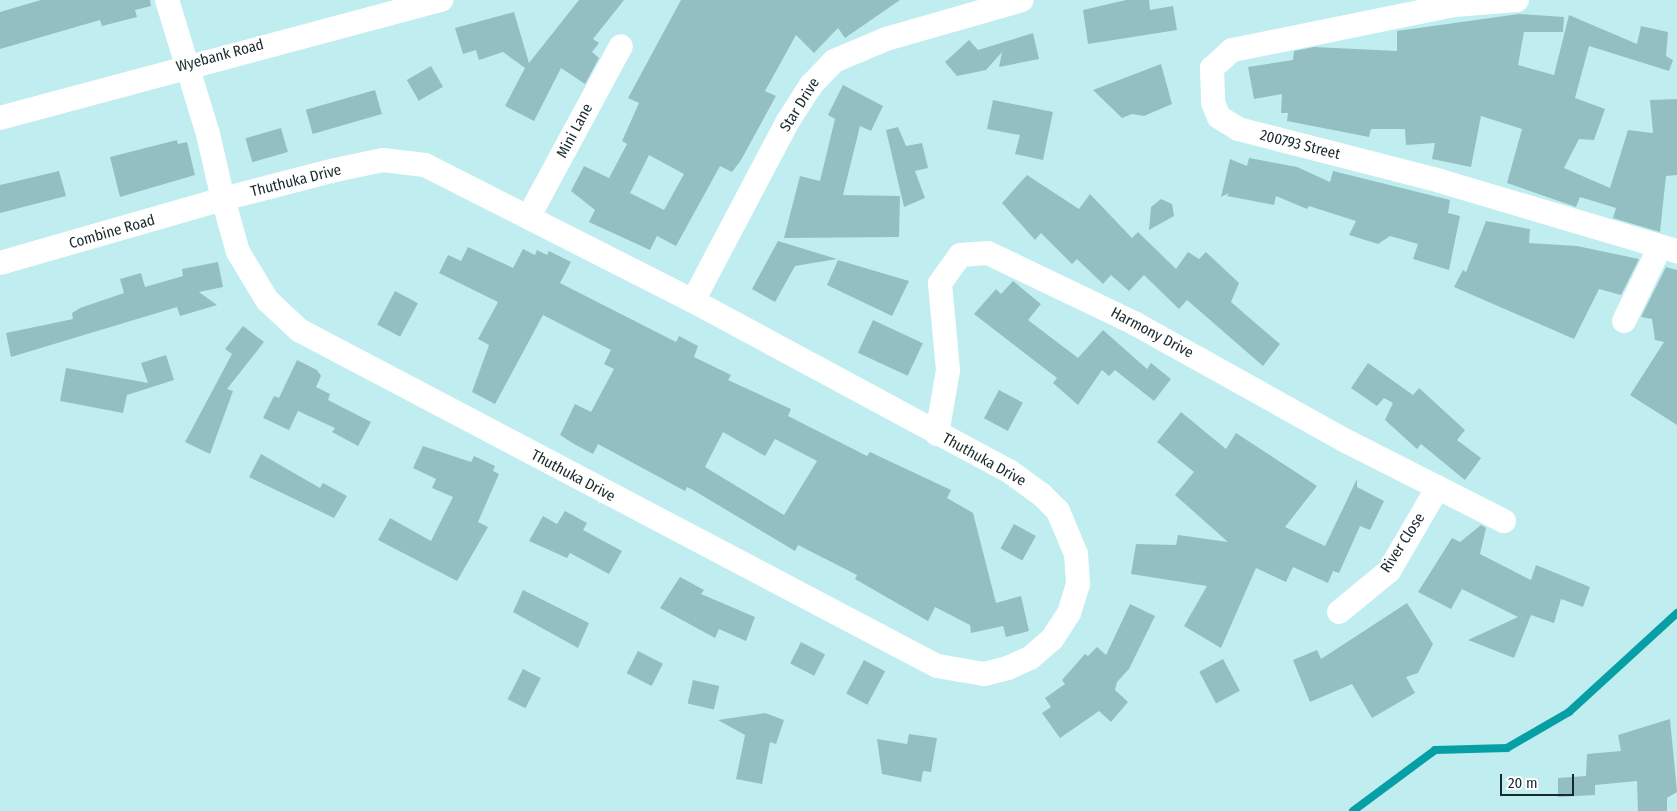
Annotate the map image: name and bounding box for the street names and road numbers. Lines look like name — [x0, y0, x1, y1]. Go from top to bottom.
street label: Wyebank Road — [174, 36, 266, 76]
street label: Star Drive — [776, 75, 824, 135]
street label: Mini Lane — [553, 101, 597, 161]
street label: 200793 Street — [1258, 126, 1342, 164]
street label: Thuthuka Drive — [249, 161, 343, 201]
street label: Combine Road — [67, 211, 157, 253]
street label: Harmony Drive — [1108, 304, 1196, 362]
street label: Thuthuka Drive — [939, 430, 1029, 490]
street label: Thuthuka Drive — [528, 446, 618, 506]
street label: River Close — [1377, 510, 1429, 576]

